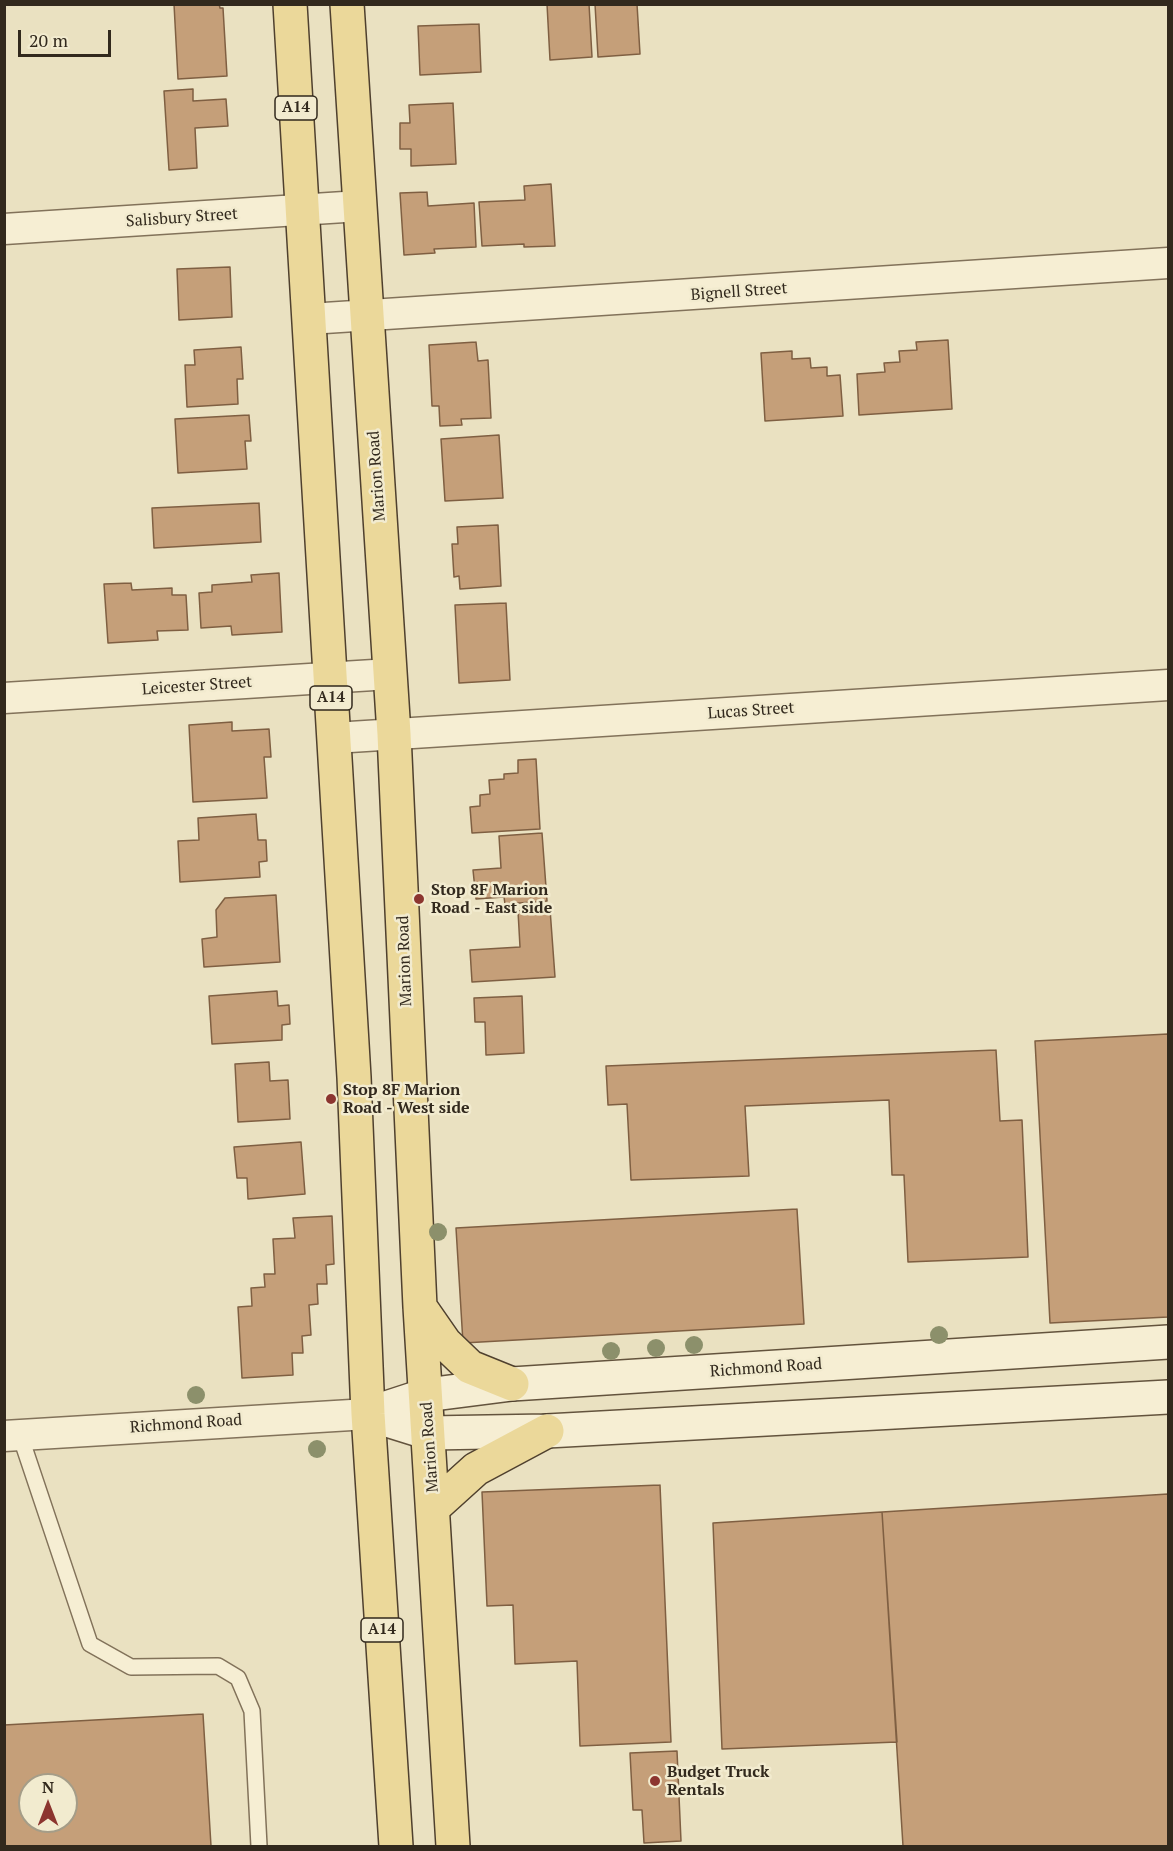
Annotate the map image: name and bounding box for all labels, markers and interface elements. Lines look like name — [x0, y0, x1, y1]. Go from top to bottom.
scale bar — [21, 18, 114, 56]
text: 20 m — [29, 28, 68, 52]
road number: A14 — [275, 96, 317, 120]
street label: Salisbury Street — [125, 205, 239, 231]
street label: Bignell Street — [690, 279, 788, 305]
street label: Marion Road — [364, 430, 390, 522]
street label: Leicester Street — [141, 673, 253, 699]
road number: A14 — [310, 686, 352, 710]
street label: Lucas Street — [707, 698, 795, 724]
place label: Stop 8F Marion Road - East side — [431, 880, 552, 918]
marker: Stop 8F Marion Road - East side — [412, 892, 426, 906]
street label: Marion Road — [394, 915, 416, 1007]
place label: Stop 8F Marion Road - West side — [343, 1080, 470, 1118]
marker: Stop 8F Marion Road - West side — [324, 1092, 338, 1106]
street label: Richmond Road — [709, 1355, 823, 1381]
street label: Marion Road — [417, 1401, 443, 1493]
street label: Richmond Road — [129, 1411, 243, 1437]
road number: A14 — [361, 1618, 403, 1642]
place label: Budget Truck Rentals — [667, 1762, 769, 1800]
north arrow — [18, 1773, 78, 1833]
marker: Budget Truck Rentals — [648, 1774, 662, 1788]
text: N — [42, 1776, 54, 1798]

